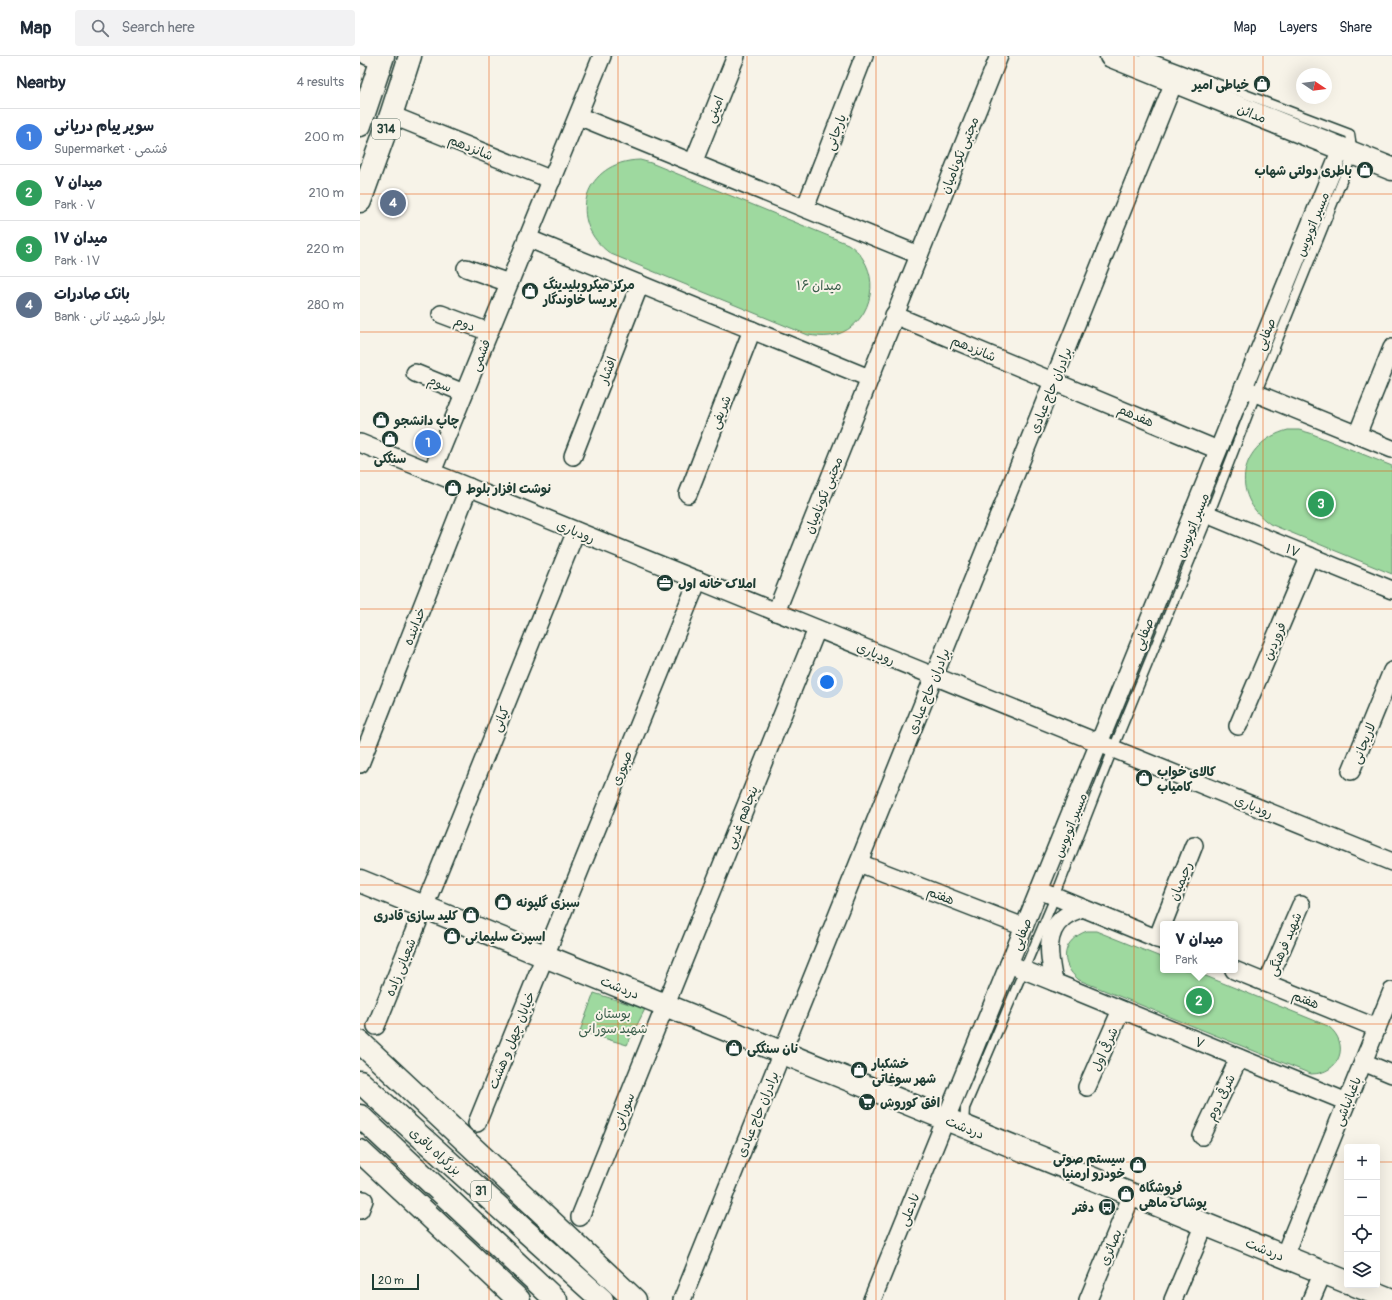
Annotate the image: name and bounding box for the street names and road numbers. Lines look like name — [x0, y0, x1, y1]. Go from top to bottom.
street label: امینی — [702, 94, 728, 126]
street label: مدائن — [1235, 101, 1268, 127]
street label: یارجانی — [822, 112, 851, 153]
street label: مجتبی نکونامیان — [937, 114, 984, 197]
road number: 314 — [372, 119, 400, 139]
street label: شانزدهم — [445, 132, 495, 166]
street label: مسیر اتوبوس — [1293, 190, 1333, 259]
street label: دوم — [451, 313, 477, 337]
street label: صفایی — [1252, 316, 1280, 353]
street label: شانزدهم — [948, 332, 998, 367]
street label: فشمی — [467, 337, 495, 374]
street label: برادران حاج عبادی — [1026, 345, 1076, 436]
street label: افشار — [595, 355, 620, 387]
street label: سوم — [424, 372, 454, 398]
street label: شریفی — [707, 393, 736, 432]
street label: هفدهم — [1114, 401, 1156, 432]
street label: مجتبی نکونامیان — [801, 454, 848, 537]
street label: مسیر اتوبوس — [1173, 491, 1213, 560]
street label: رودباری — [554, 517, 597, 547]
street label: ۱۷ — [1283, 541, 1302, 561]
street label: خدابنده — [400, 605, 430, 648]
street label: صفایی — [1130, 616, 1158, 653]
street label: فروردین — [1260, 620, 1290, 663]
street label: رودباری — [854, 639, 897, 669]
street label: برادران حاج عبادی — [904, 646, 954, 737]
street label: کیانی — [489, 704, 514, 735]
street label: لاریجانی — [1348, 720, 1380, 767]
street label: صبوری — [608, 749, 636, 788]
street label: پنجاهم غربی — [722, 783, 764, 852]
street label: مسیر اتوبوس — [1051, 791, 1091, 860]
street label: رودباری — [1232, 792, 1275, 822]
street label: رحیمیان — [1166, 859, 1196, 903]
street label: هفتم — [924, 883, 957, 910]
street label: شهید فرهنگی — [1264, 910, 1306, 979]
street label: صفایی — [1008, 916, 1036, 953]
street label: شعبانی زاده — [382, 936, 421, 999]
street label: دردشت — [598, 973, 641, 1003]
street label: هفتم — [1289, 987, 1322, 1014]
street label: خیابان چهل و هشت — [485, 989, 539, 1091]
street label: شرقی اول — [1087, 1025, 1122, 1074]
street label: ۷ — [1192, 1034, 1207, 1052]
street label: برادران حاج عبادی — [733, 1069, 783, 1160]
street label: شرقی دوم — [1202, 1071, 1241, 1124]
street label: باغبانباشی — [1331, 1074, 1366, 1129]
street label: سورانی — [609, 1091, 639, 1133]
street label: دردشت — [943, 1113, 986, 1143]
street label: بزرگراه باقری — [406, 1124, 464, 1179]
road number: 31 — [471, 1181, 491, 1201]
street label: نادعلی — [896, 1190, 925, 1229]
street label: بصائری — [1096, 1227, 1126, 1268]
street label: دردشت — [1243, 1235, 1286, 1265]

